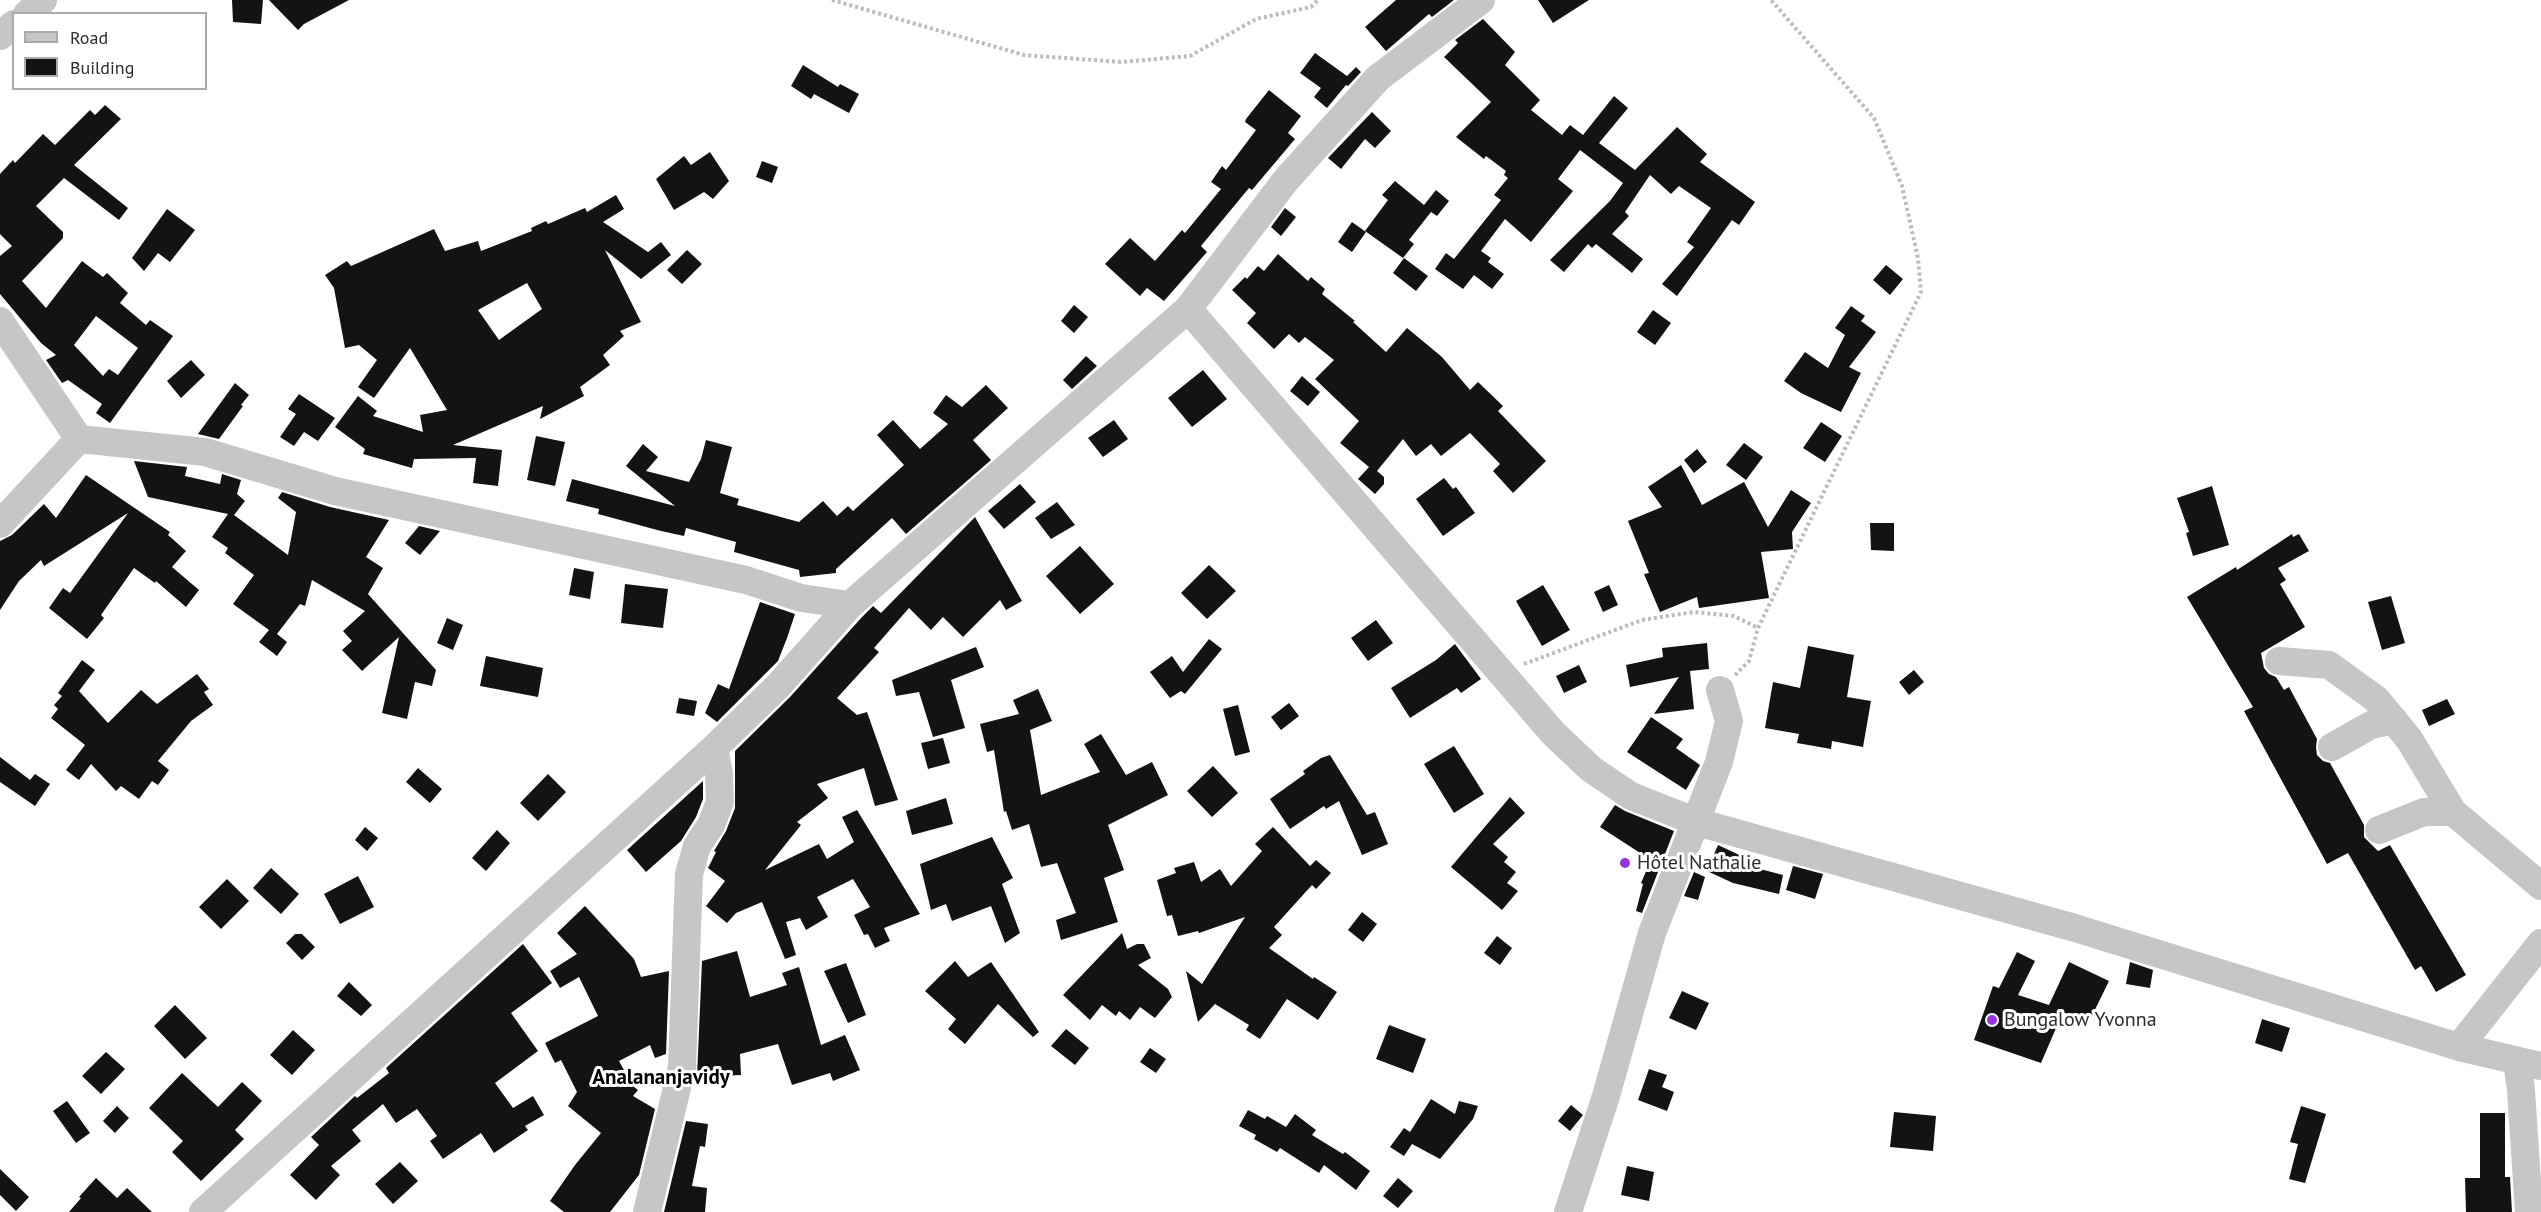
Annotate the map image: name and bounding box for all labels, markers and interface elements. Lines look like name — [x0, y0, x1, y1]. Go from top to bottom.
legend — [12, 12, 207, 90]
text: Road — [70, 26, 108, 49]
text: Building — [70, 56, 134, 79]
place label: Hôtel Nathalie — [1637, 851, 1761, 875]
marker: Hôtel Nathalie — [1618, 856, 1632, 870]
place label: Bungalow Yvonna — [2004, 1008, 2157, 1032]
marker: Bungalow Yvonna — [1985, 1013, 1999, 1027]
district label: Analananjavidy — [592, 1065, 730, 1091]

